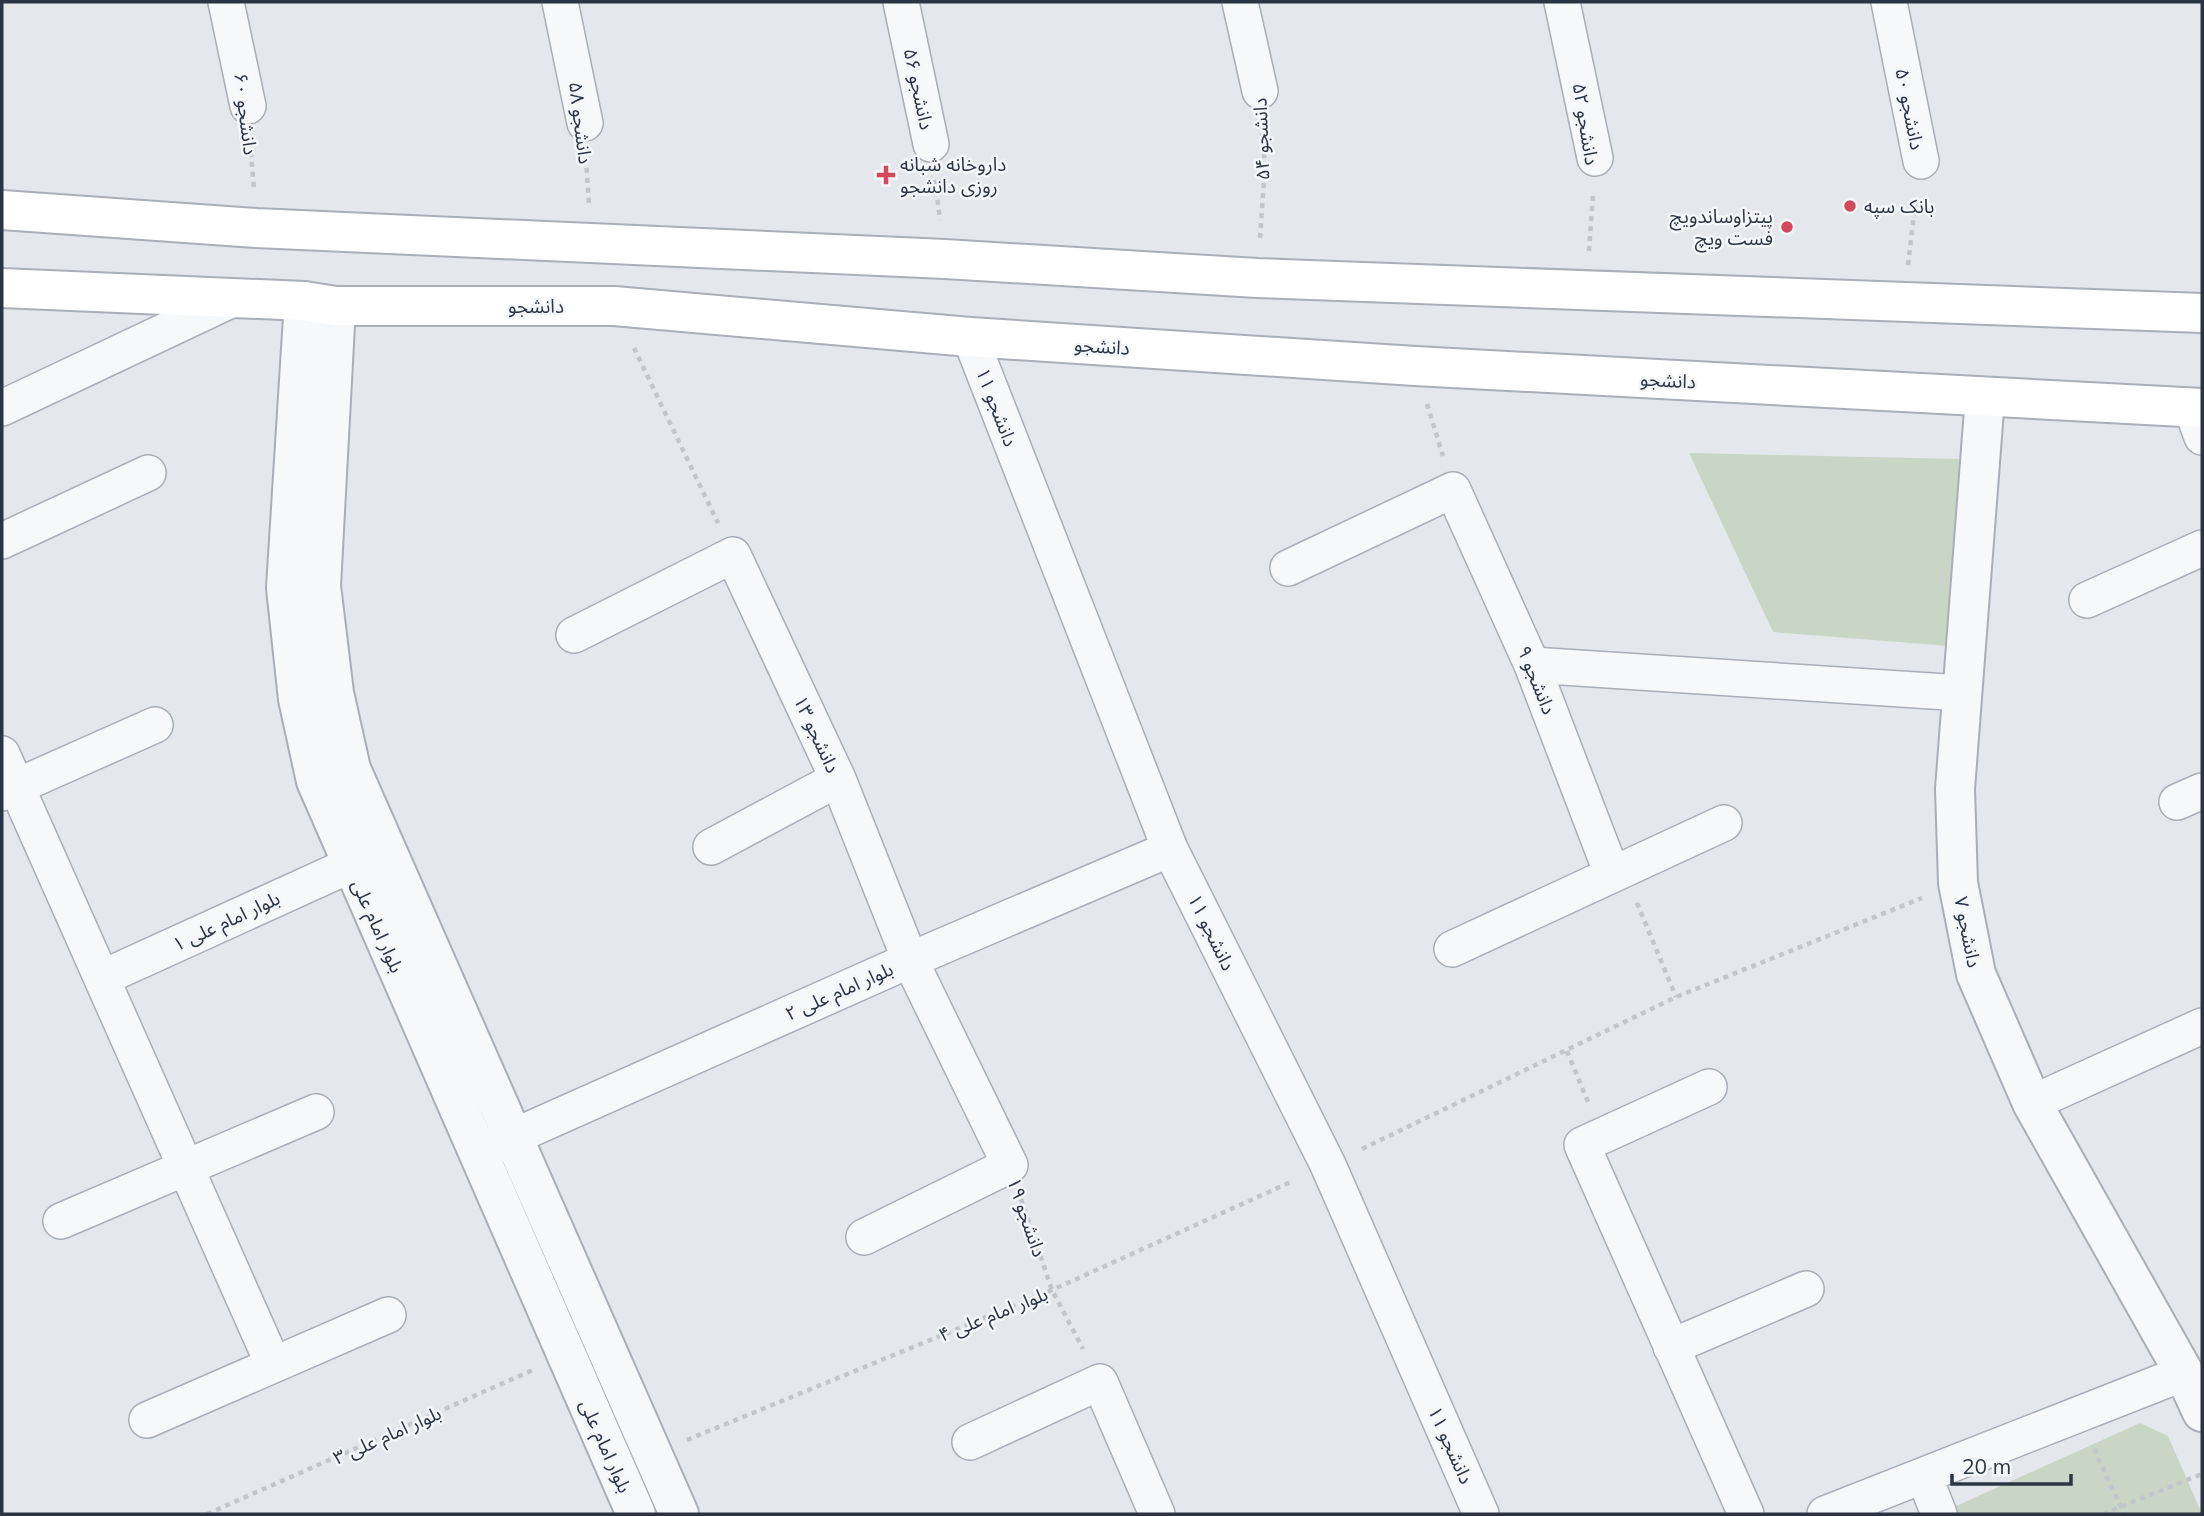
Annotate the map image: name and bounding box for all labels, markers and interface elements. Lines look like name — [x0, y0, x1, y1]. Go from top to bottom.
street label: دانشجو ۵۶ — [899, 46, 939, 132]
street label: دانشجو ۵۰ — [1890, 66, 1930, 152]
street label: دانشجو ۶۰ — [229, 72, 263, 156]
street label: دانشجو ۵۸ — [564, 81, 598, 165]
street label: دانشجو ۵۲ — [1568, 81, 1604, 167]
street label: دانشجو ۵۴ — [1248, 97, 1274, 181]
place label: داروخانه شبانه روزی دانشجو — [900, 152, 1006, 198]
marker: داروخانه شبانه روزی دانشجو — [878, 167, 894, 183]
place label: بانک سپه — [1864, 194, 1934, 219]
marker: بانک سپه — [1842, 198, 1858, 214]
place label: پیتزاوساندویچ فست ویچ — [1670, 204, 1773, 253]
marker: پیتزاوساندویچ فست ویچ — [1779, 219, 1795, 235]
street label: دانشجو — [508, 294, 564, 318]
street label: دانشجو — [1073, 332, 1131, 360]
street label: دانشجو ۱۱ — [971, 364, 1023, 450]
street label: دانشجو — [1639, 367, 1697, 393]
street label: دانشجو ۹ — [1512, 642, 1562, 718]
street label: دانشجو ۱۳ — [789, 691, 845, 777]
street label: بلوار امام علی — [344, 876, 409, 978]
street label: بلوار امام علی ۱ — [169, 886, 285, 959]
street label: دانشجو ۱۱ — [1183, 890, 1241, 974]
street label: دانشجو ۷ — [1949, 894, 1987, 970]
street label: بلوار امام علی ۲ — [781, 957, 898, 1028]
street label: دانشجو ۱۹ — [1002, 1174, 1052, 1260]
street label: بلوار امام علی ۴ — [935, 1281, 1052, 1350]
street label: بلوار امام علی — [572, 1396, 637, 1498]
street label: بلوار امام علی ۳ — [329, 1401, 446, 1472]
street label: دانشجو ۱۱ — [1423, 1402, 1479, 1488]
scale bar — [1952, 1442, 2071, 1486]
text: 20 m — [1962, 1453, 2011, 1479]

